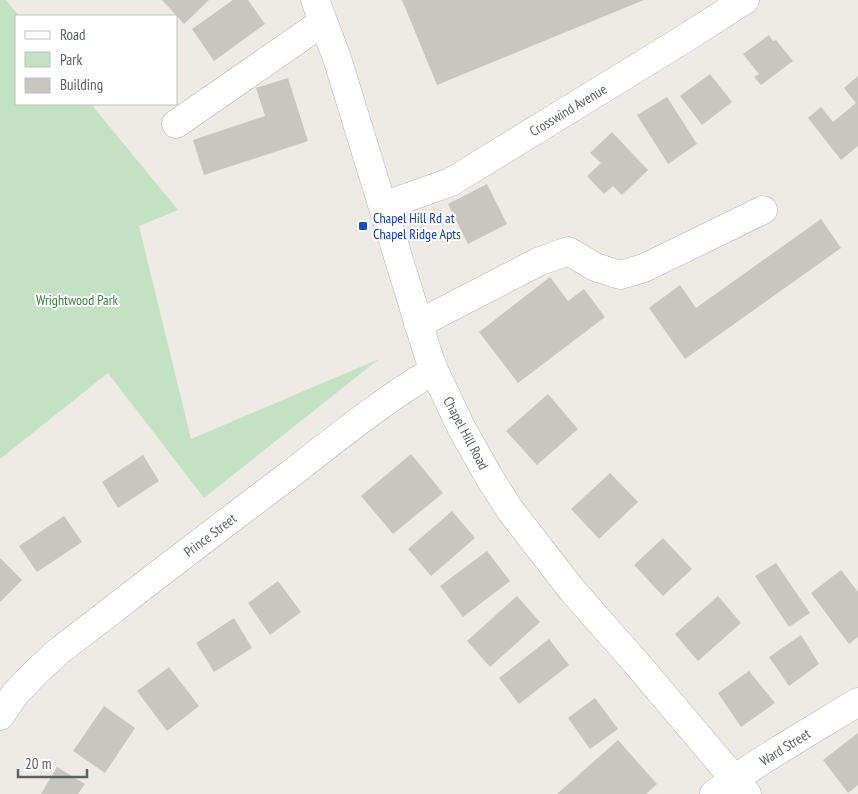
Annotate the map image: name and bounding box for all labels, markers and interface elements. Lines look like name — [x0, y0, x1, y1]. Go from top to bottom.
legend — [15, 15, 178, 105]
text: Road — [60, 25, 86, 44]
text: Park — [60, 50, 82, 69]
text: Building — [60, 75, 103, 94]
street label: Crosswind Avenue — [526, 80, 610, 140]
place label: Chapel Hill Rd at Chapel Ridge Apts — [373, 209, 461, 243]
marker: Chapel Hill Rd at Chapel Ridge Apts — [357, 220, 369, 232]
park label: Wrightwood Park — [36, 291, 119, 309]
street label: Chapel Hill Road — [439, 393, 493, 473]
street label: Prince Street — [180, 509, 240, 561]
street label: Ward Street — [756, 724, 814, 770]
scale bar — [18, 746, 86, 778]
text: 20 m — [25, 754, 51, 773]

